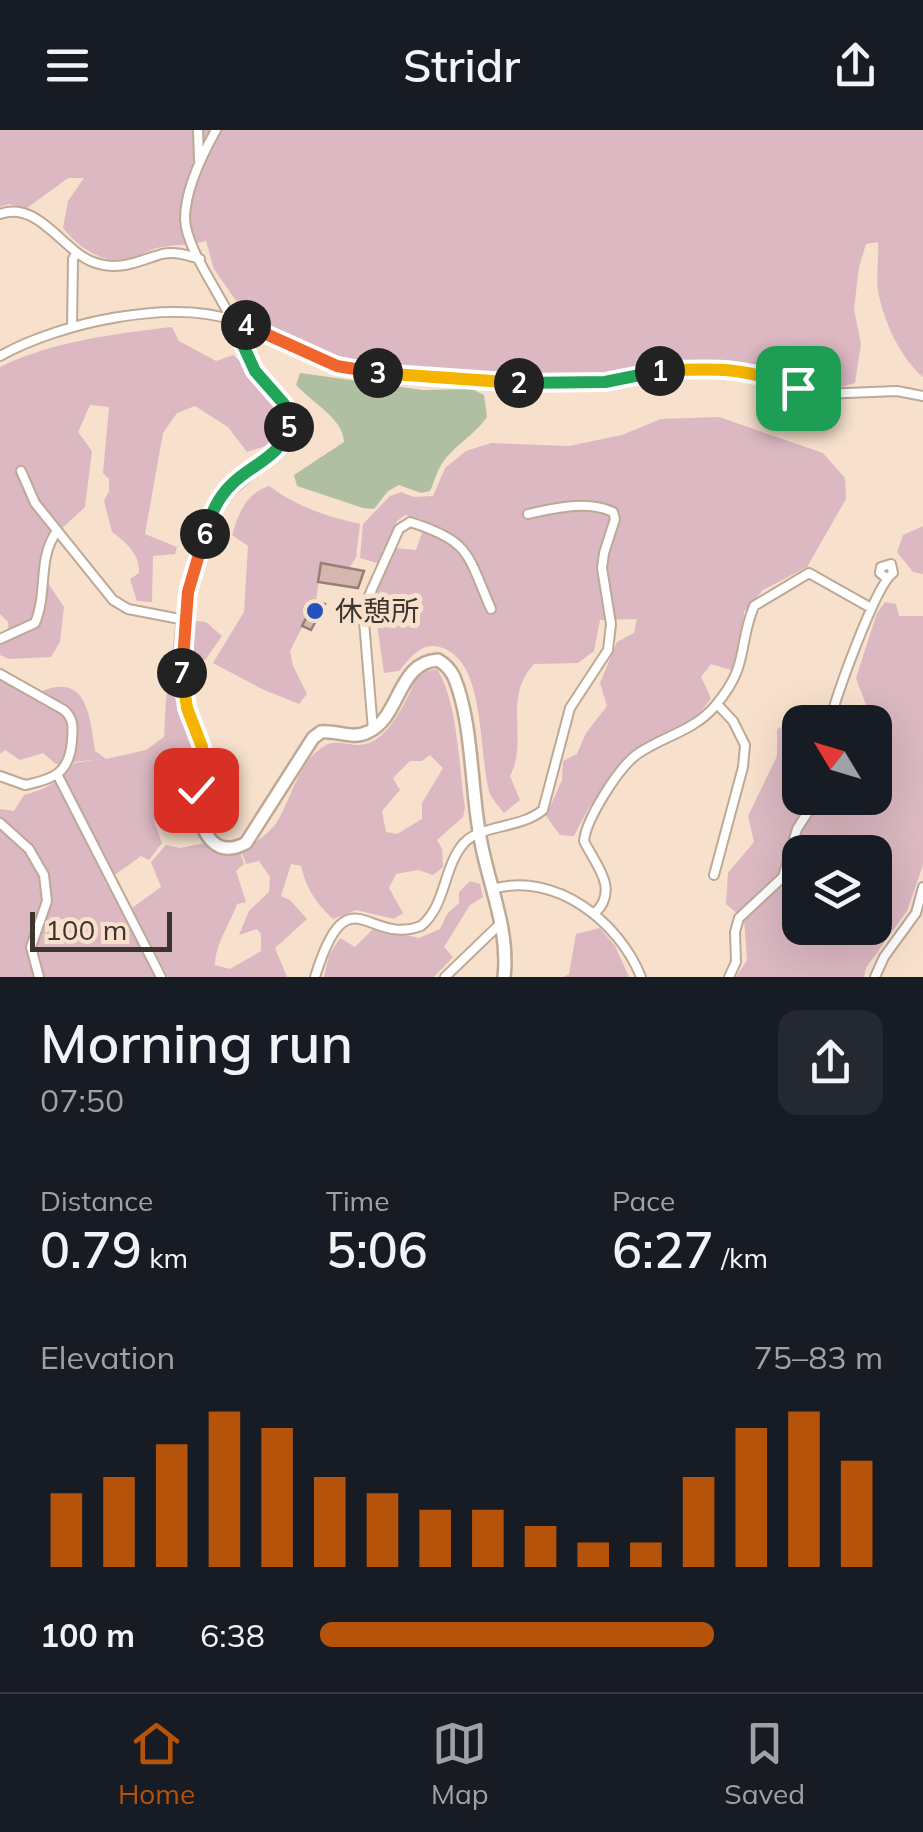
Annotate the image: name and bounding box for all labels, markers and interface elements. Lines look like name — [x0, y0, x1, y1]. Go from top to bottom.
text: Stridr — [403, 37, 520, 93]
icon: menu — [40, 38, 95, 93]
icon: share — [828, 38, 883, 93]
pin: 4 — [221, 300, 271, 350]
text: 4 — [238, 307, 254, 342]
pin: 1 — [635, 346, 685, 396]
pin — [756, 346, 841, 431]
pin: 3 — [353, 348, 403, 398]
text: 1 — [652, 353, 668, 388]
text: 3 — [370, 355, 386, 390]
pin: 2 — [494, 358, 544, 408]
icon: arrive — [771, 361, 826, 416]
text: 2 — [511, 365, 527, 400]
pin: 5 — [264, 402, 314, 452]
text: 5 — [281, 409, 297, 444]
pin: 6 — [180, 509, 230, 559]
text: 6 — [197, 516, 213, 551]
place label: 休憩所 — [335, 593, 419, 628]
marker: 休憩所 — [304, 600, 326, 622]
pin: 7 — [157, 648, 207, 698]
text: 7 — [174, 655, 190, 690]
north arrow — [782, 705, 892, 815]
map controls — [782, 705, 892, 945]
pin — [154, 748, 239, 833]
icon: check — [169, 763, 224, 818]
button: layers — [782, 835, 892, 945]
scale bar — [30, 907, 172, 951]
text: 100 m — [45, 912, 127, 947]
text: Morning run — [40, 1008, 353, 1077]
button: share — [778, 1010, 883, 1115]
text: 07:50 — [40, 1080, 124, 1120]
text: Distance — [40, 1183, 153, 1218]
text: Time — [326, 1183, 389, 1218]
text: Pace — [612, 1183, 675, 1218]
text: 0.79 — [40, 1218, 142, 1281]
text: 5:06 — [326, 1218, 428, 1281]
text: 6:27 — [612, 1218, 714, 1281]
text: km — [142, 1240, 188, 1275]
text: /km — [714, 1240, 768, 1275]
text: Elevation — [40, 1337, 175, 1377]
text: 75–83 m — [754, 1337, 883, 1377]
text: 100 m — [40, 1615, 135, 1655]
text: 6:38 — [200, 1615, 265, 1655]
tab: Home — [118, 1716, 195, 1811]
tab: Map — [431, 1716, 489, 1811]
tab: Saved — [724, 1716, 805, 1811]

